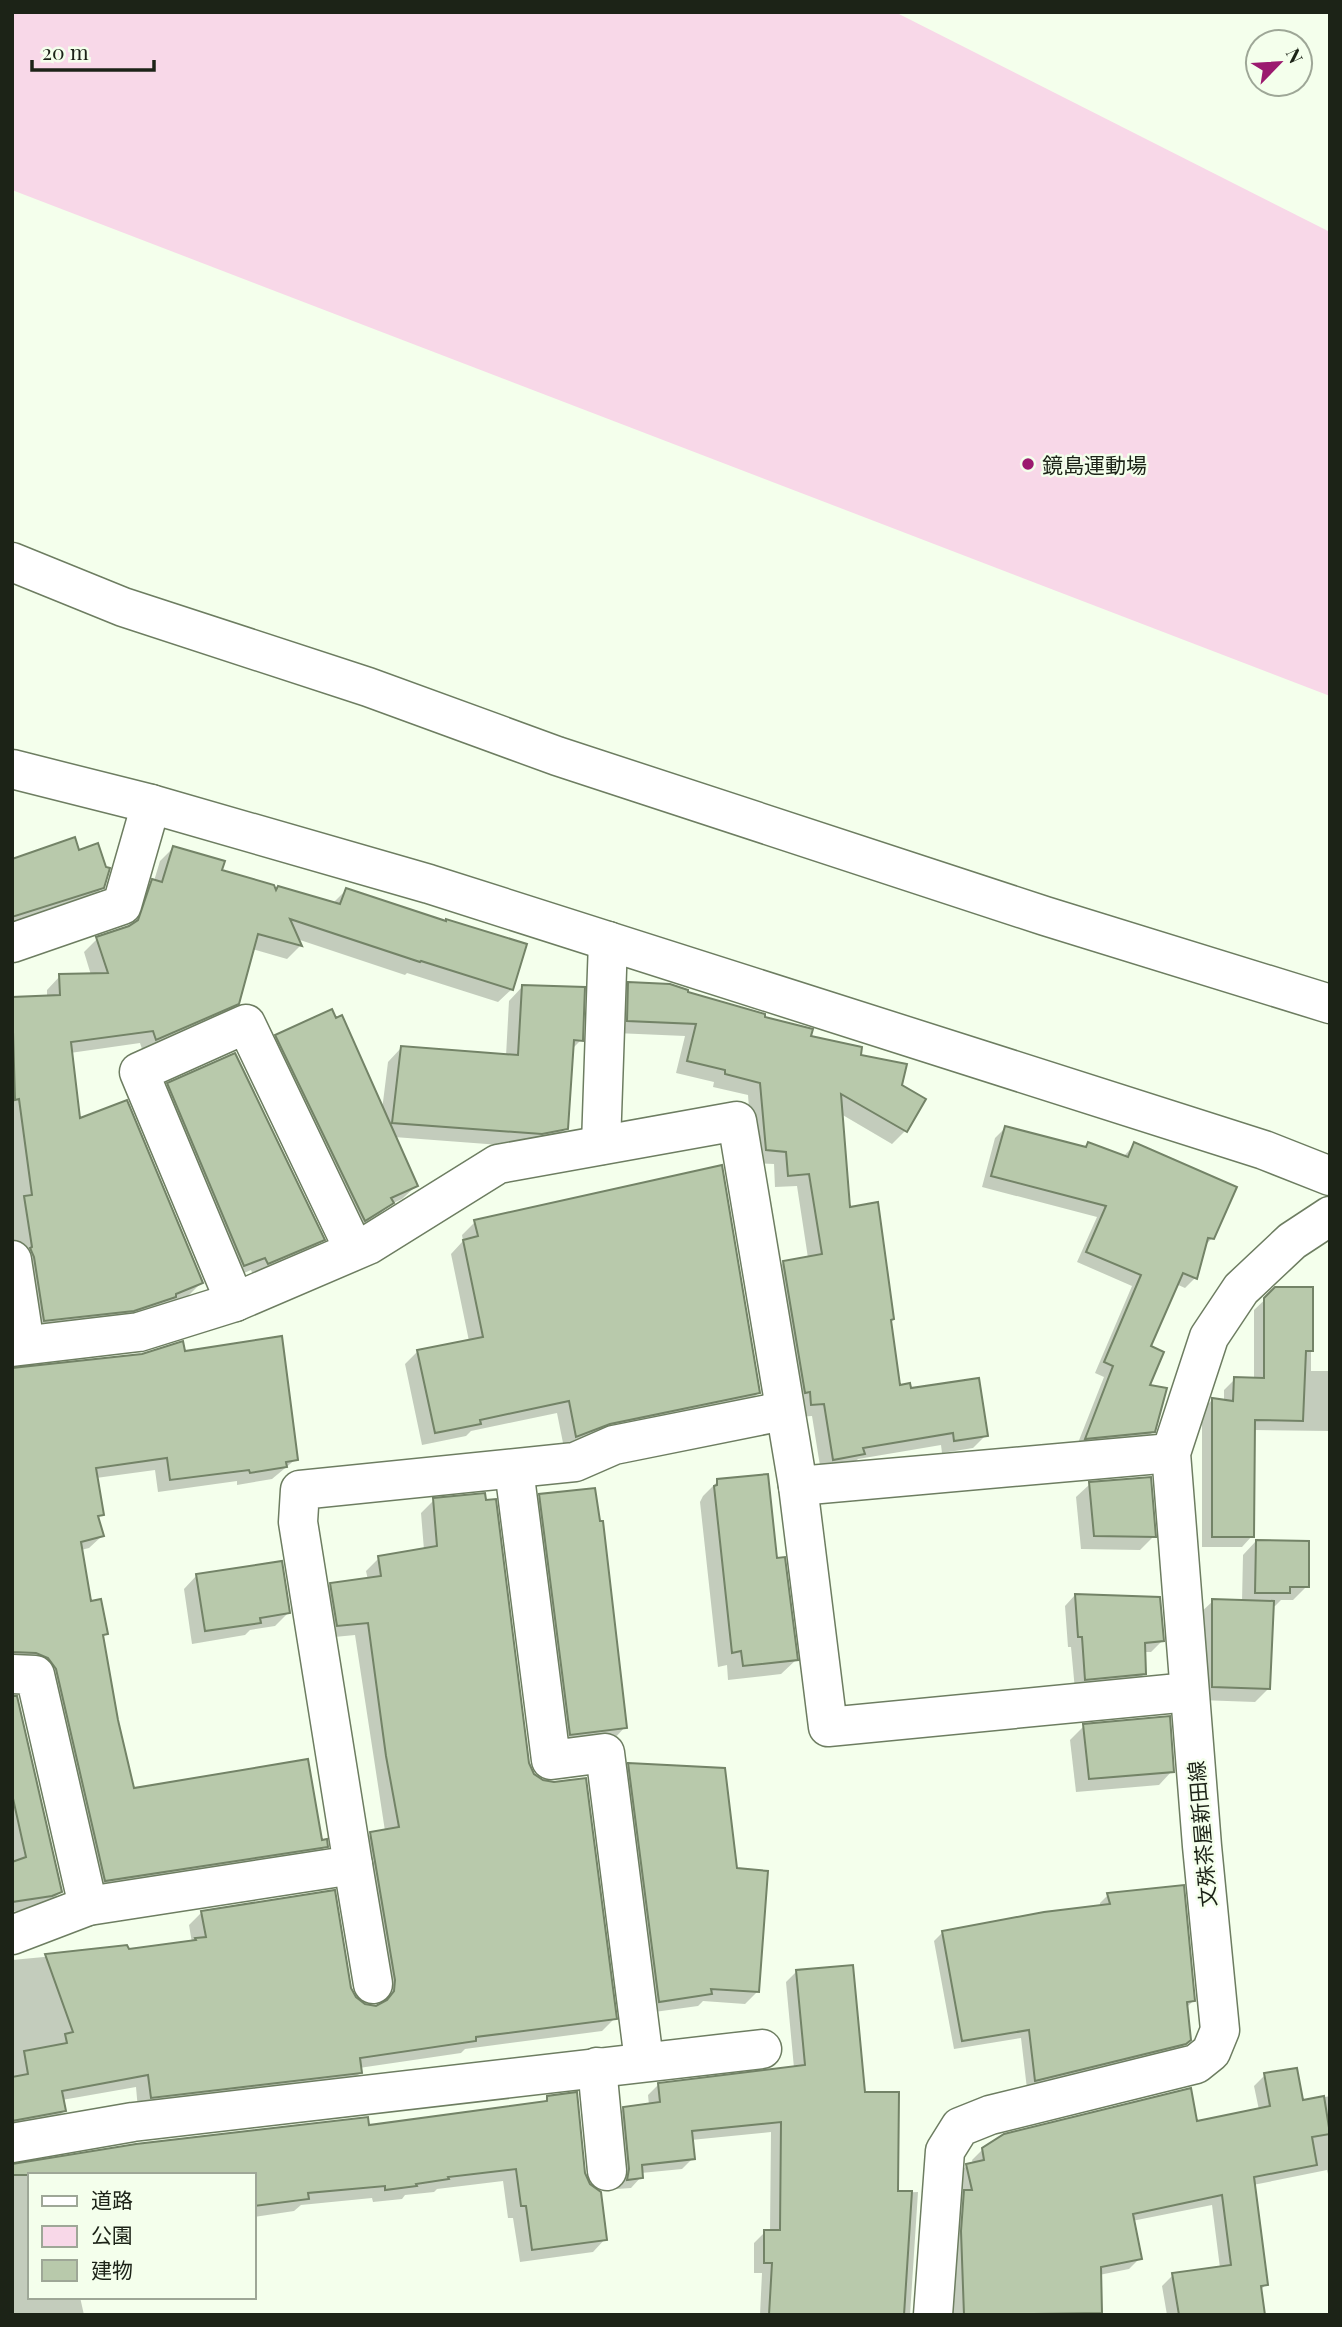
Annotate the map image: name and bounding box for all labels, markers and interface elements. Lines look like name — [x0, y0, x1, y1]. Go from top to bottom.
scale bar — [32, 28, 154, 72]
north arrow — [1244, 28, 1314, 98]
text: 20 m — [42, 37, 89, 65]
text: N — [1281, 44, 1310, 67]
place label: 鏡島運動場 — [1042, 450, 1147, 478]
marker: 鏡島運動場 — [1020, 456, 1036, 472]
street label: 文殊茶屋新田線 — [1181, 1760, 1221, 1908]
legend — [28, 2173, 256, 2299]
text: 道路 — [91, 2185, 133, 2213]
text: 公園 — [91, 2220, 133, 2248]
text: 建物 — [91, 2255, 133, 2283]

